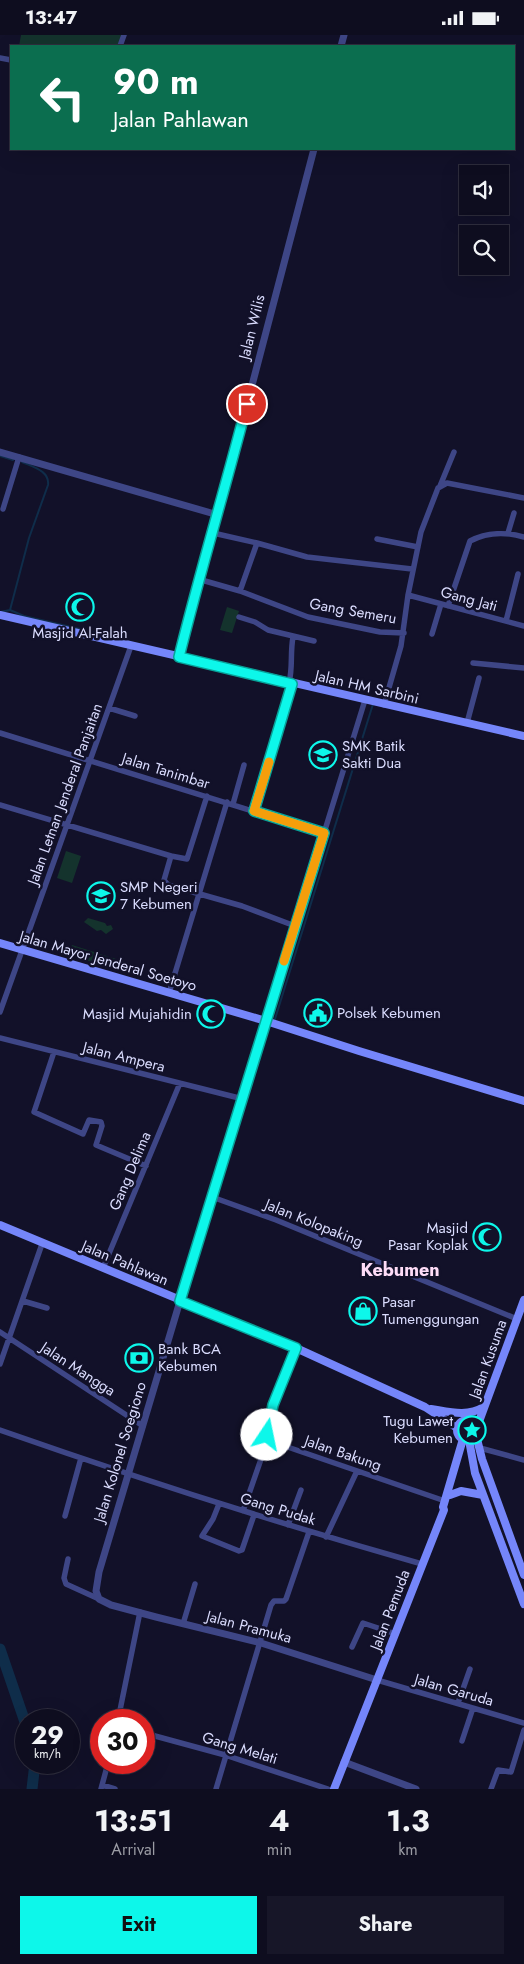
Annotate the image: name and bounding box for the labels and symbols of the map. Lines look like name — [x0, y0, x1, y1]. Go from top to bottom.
street label: Jalan Wilis — [233, 292, 271, 364]
pin — [226, 383, 268, 425]
street label: Gang Jati — [438, 581, 500, 617]
mosque icon: Masjid Al-Falah — [65, 592, 95, 622]
street label: Gang Semeru — [308, 593, 398, 629]
place label: Masjid Al-Falah — [32, 622, 128, 644]
street label: Jalan HM Sarbini — [311, 664, 421, 710]
street label: Jalan Letnan Jenderal Panjaitan — [21, 700, 108, 890]
place label: SMK Batik Sakti Dua — [342, 735, 405, 774]
school or university icon: SMK Batik Sakti Dua — [308, 740, 338, 770]
street label: Jalan Tanimbar — [117, 747, 214, 795]
place label: SMP Negeri 7 Kebumen — [120, 876, 198, 915]
school or university icon: SMP Negeri 7 Kebumen — [86, 881, 116, 911]
street label: Jalan Mayor Jenderal Soetoyo — [15, 925, 199, 997]
public building icon: Polsek Kebumen — [303, 998, 333, 1028]
mosque icon: Masjid Mujahidin — [196, 999, 226, 1029]
place label: Polsek Kebumen — [337, 1002, 441, 1024]
place label: Masjid Mujahidin — [83, 1003, 192, 1025]
street label: Jalan Ampera — [79, 1036, 167, 1078]
street label: Gang Delima — [103, 1128, 157, 1214]
street label: Jalan Kolopaking — [260, 1192, 367, 1253]
place label: Masjid Pasar Koplak — [388, 1217, 468, 1256]
mosque icon: Masjid Pasar Koplak — [472, 1222, 502, 1252]
street label: Jalan Pahlawan — [76, 1234, 172, 1291]
district label: Kebumen — [360, 1257, 440, 1283]
place label: Pasar Tumenggungan — [382, 1291, 479, 1330]
shop icon: Pasar Tumenggungan — [348, 1296, 378, 1326]
street label: Jalan Kusuma — [463, 1316, 512, 1403]
street label: Jalan Mangga — [35, 1335, 120, 1401]
place label: Bank BCA Kebumen — [158, 1338, 221, 1377]
bank icon: Bank BCA Kebumen — [124, 1343, 154, 1373]
street label: Jalan Kolonel Soegiono — [88, 1379, 152, 1527]
position arrow — [240, 1408, 292, 1460]
place label: Tugu Lawet Kebumen — [383, 1410, 453, 1449]
place icon: Tugu Lawet Kebumen — [457, 1415, 487, 1445]
street label: Jalan Bakung — [300, 1429, 384, 1476]
street label: Gang Pudak — [238, 1487, 319, 1531]
street label: Jalan Pemuda — [364, 1567, 415, 1655]
street label: Jalan Pramuka — [202, 1605, 294, 1649]
street label: Jalan Garuda — [410, 1668, 496, 1712]
speed limit sign: 30 — [90, 1709, 155, 1774]
street label: Gang Melati — [200, 1726, 280, 1770]

